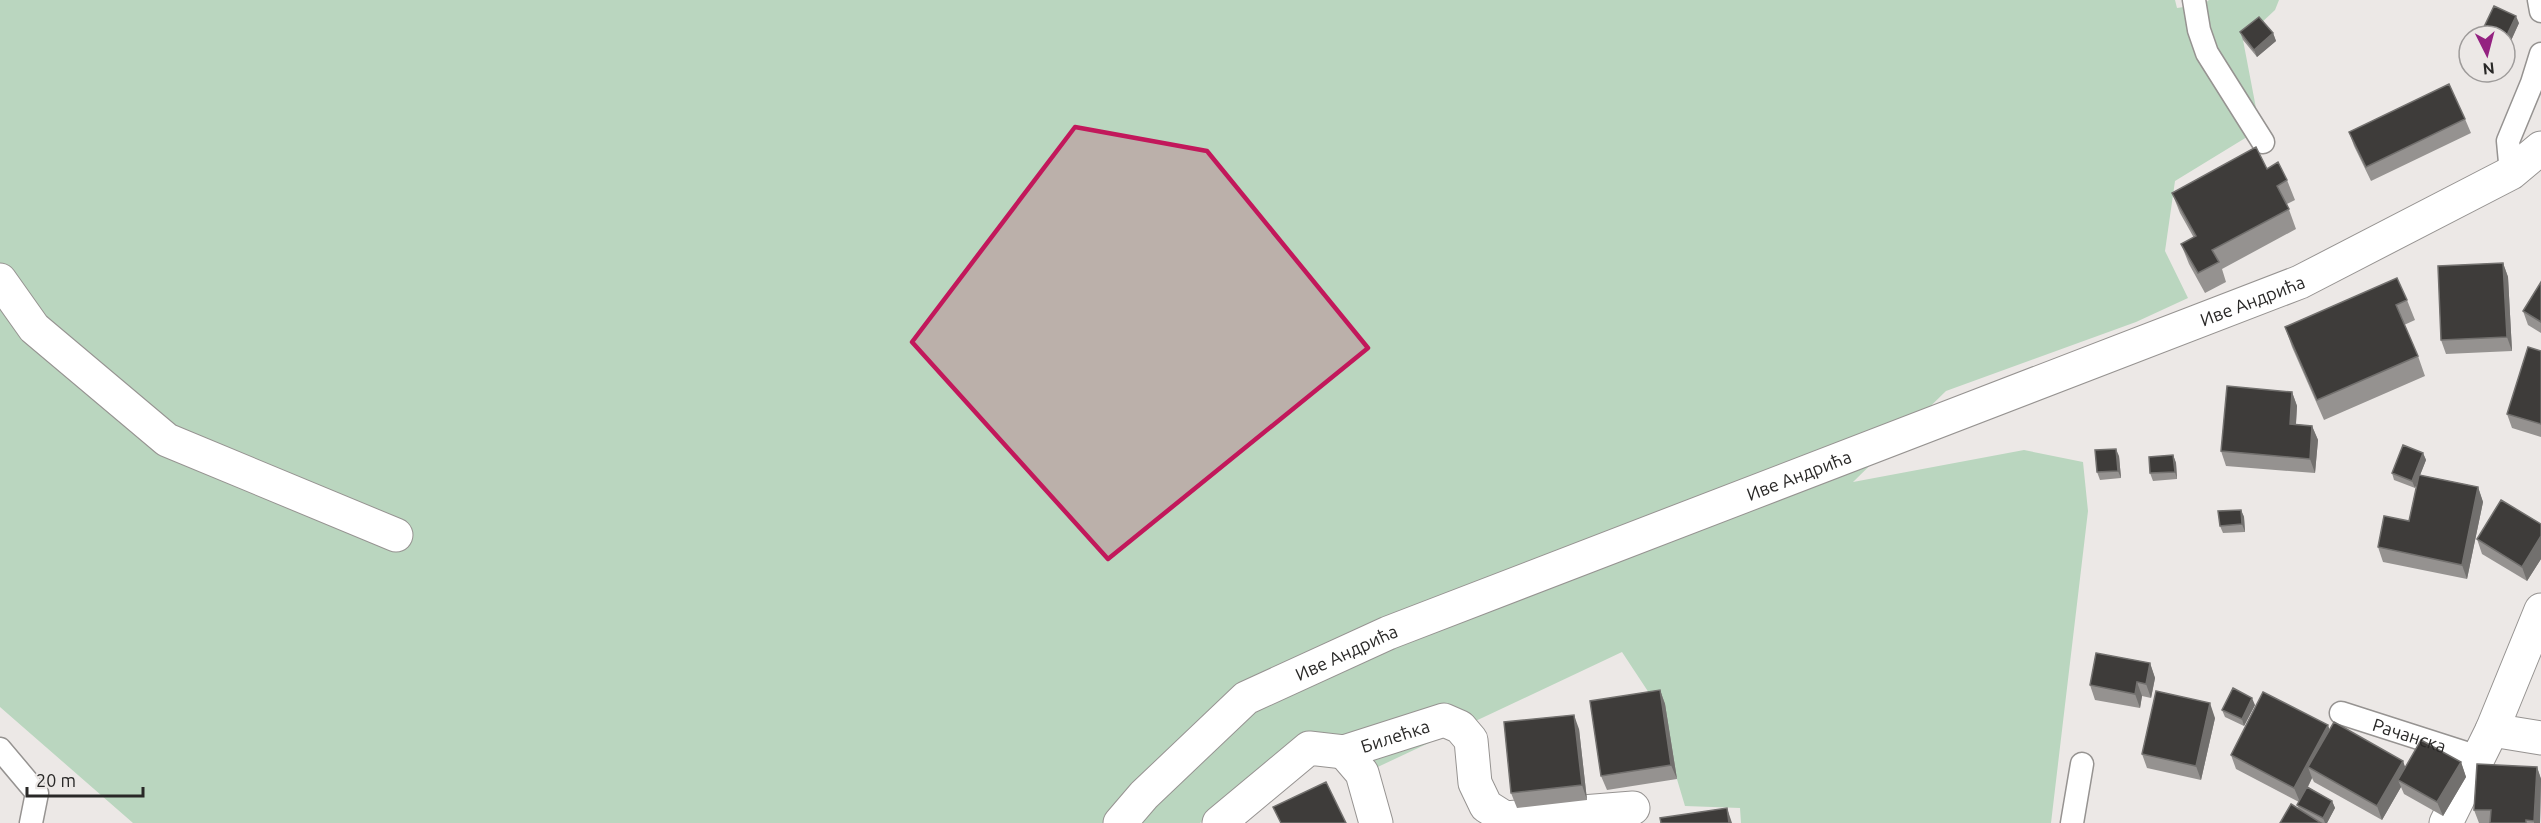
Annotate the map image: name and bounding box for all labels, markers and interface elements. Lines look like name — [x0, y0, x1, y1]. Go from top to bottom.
north arrow — [2457, 24, 2517, 84]
text: N — [2482, 59, 2495, 78]
street label: Иве Андрића — [2197, 271, 2307, 329]
street label: Иве Андрића — [1744, 446, 1854, 504]
street label: Иве Андрића — [1292, 620, 1400, 684]
street label: Рачанска — [2370, 714, 2449, 756]
street label: Билећка — [1358, 715, 1432, 756]
scale bar — [27, 760, 142, 798]
text: 20 m — [36, 770, 76, 790]

